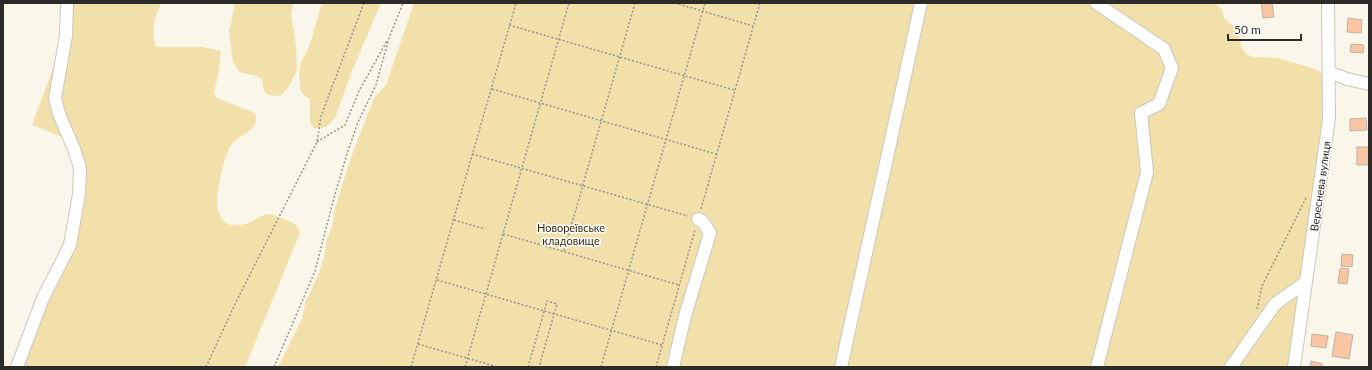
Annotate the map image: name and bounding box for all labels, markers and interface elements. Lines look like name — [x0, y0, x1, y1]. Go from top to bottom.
scale bar — [1228, 16, 1301, 42]
text: 50 m — [1234, 22, 1261, 37]
street label: Вереснева вулиця — [1307, 140, 1333, 232]
park label: Новореївське кладовище — [537, 221, 605, 247]

